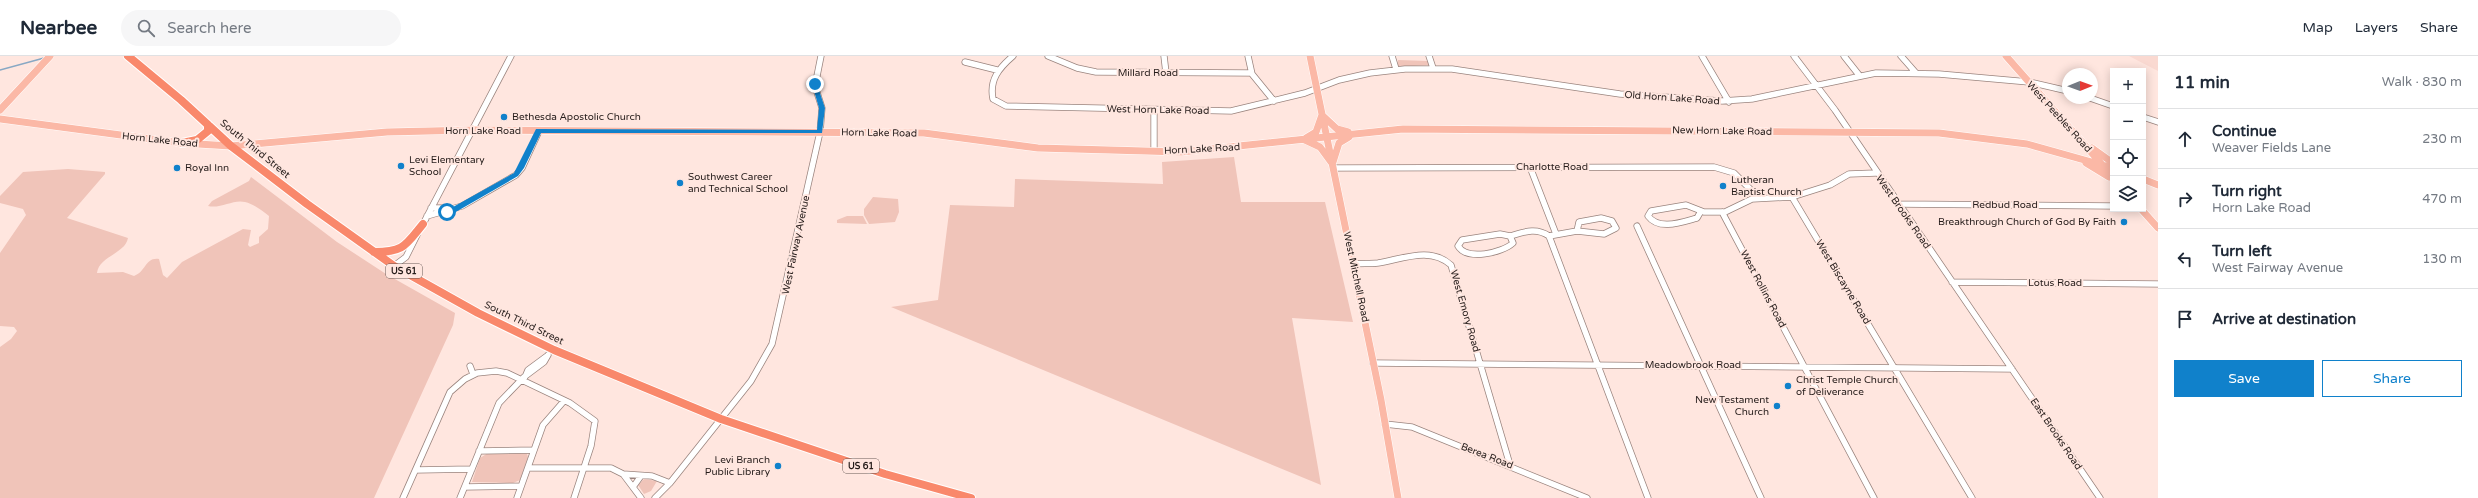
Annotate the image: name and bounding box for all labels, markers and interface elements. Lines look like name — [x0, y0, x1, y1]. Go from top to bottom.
search box — [121, 10, 401, 46]
text: Nearbee — [20, 17, 97, 39]
icon: search — [135, 17, 157, 39]
text: Search here — [167, 19, 252, 37]
text: Map — [2303, 19, 2333, 36]
text: Layers — [2355, 19, 2398, 36]
text: Share — [2420, 19, 2458, 36]
street label: Millard Road — [1118, 67, 1178, 79]
north arrow — [2062, 68, 2098, 104]
map controls — [2110, 68, 2146, 212]
button: + — [2110, 68, 2146, 104]
text: 11 min — [2174, 72, 2230, 93]
text: Walk · 830 m — [2382, 74, 2462, 90]
route end — [806, 75, 824, 93]
street label: West Peebles Road — [2024, 79, 2094, 155]
street label: Old Horn Lake Road — [1624, 89, 1720, 107]
street label: West Horn Lake Road — [1107, 103, 1209, 117]
button: − — [2110, 104, 2146, 140]
place label: Bethesda Apostolic Church — [512, 111, 641, 123]
marker: Bethesda Apostolic Church — [499, 112, 509, 122]
street label: South Third Street — [218, 117, 293, 181]
text: Continue — [2212, 122, 2276, 140]
street label: New Horn Lake Road — [1672, 124, 1772, 138]
street label: Horn Lake Road — [445, 125, 521, 137]
street label: Horn Lake Road — [841, 126, 917, 140]
icon: ahead — [2174, 128, 2196, 150]
street label: Horn Lake Road — [122, 130, 198, 150]
text: 230 m — [2422, 131, 2462, 147]
button: locate — [2110, 140, 2146, 176]
text: Weaver Fields Lane — [2212, 140, 2331, 156]
street label: Horn Lake Road — [1164, 141, 1240, 157]
place label: Levi Elementary School — [409, 154, 485, 178]
marker: Levi Elementary School — [396, 161, 406, 171]
street label: Charlotte Road — [1516, 161, 1588, 173]
place label: Royal Inn — [185, 162, 229, 174]
marker: Royal Inn — [172, 163, 182, 173]
place label: Southwest Career and Technical School — [688, 171, 788, 195]
street label: West Brooks Road — [1873, 173, 1933, 251]
place label: Lutheran Baptist Church — [1731, 174, 1802, 198]
button: layers — [2110, 176, 2146, 212]
marker: Southwest Career and Technical School — [675, 178, 685, 188]
marker: Lutheran Baptist Church — [1718, 181, 1728, 191]
text: Turn right — [2212, 182, 2282, 200]
icon: right — [2174, 188, 2196, 210]
text: 470 m — [2422, 191, 2462, 207]
street label: West Fairway Avenue — [780, 194, 812, 296]
street label: Redbud Road — [1972, 199, 2038, 211]
text: Horn Lake Road — [2212, 200, 2311, 216]
route start — [438, 203, 456, 221]
place label: Breakthrough Church of God By Faith — [1938, 216, 2116, 228]
marker: Breakthrough Church of God By Faith — [2119, 217, 2129, 227]
street label: West Mitchell Road — [1341, 231, 1371, 323]
street label: West Biscayne Road — [1813, 238, 1873, 326]
text: Turn left — [2212, 242, 2272, 260]
street label: West Rollins Road — [1738, 248, 1788, 330]
icon: left — [2174, 248, 2196, 270]
text: 130 m — [2422, 251, 2462, 267]
text: West Fairway Avenue — [2212, 260, 2343, 276]
road number: US 61 — [386, 264, 422, 278]
street label: West Emory Road — [1448, 268, 1482, 354]
street label: Lotus Road — [2028, 277, 2082, 289]
street label: South Third Street — [482, 299, 566, 347]
icon: arrive — [2174, 308, 2196, 330]
text: Arrive at destination — [2212, 310, 2356, 328]
street label: Meadowbrook Road — [1645, 359, 1741, 371]
button: Save — [2174, 360, 2314, 397]
button: Share — [2322, 360, 2462, 397]
place label: Christ Temple Church of Deliverance — [1796, 374, 1898, 398]
marker: Christ Temple Church of Deliverance — [1783, 381, 1793, 391]
place label: New Testament Church — [1695, 394, 1769, 418]
street label: East Brooks Road — [2028, 396, 2084, 472]
marker: New Testament Church — [1772, 401, 1782, 411]
street label: Berea Road — [1459, 441, 1515, 471]
place label: Levi Branch Public Library — [705, 454, 771, 478]
road number: US 61 — [843, 459, 879, 473]
marker: Levi Branch Public Library — [773, 461, 783, 471]

